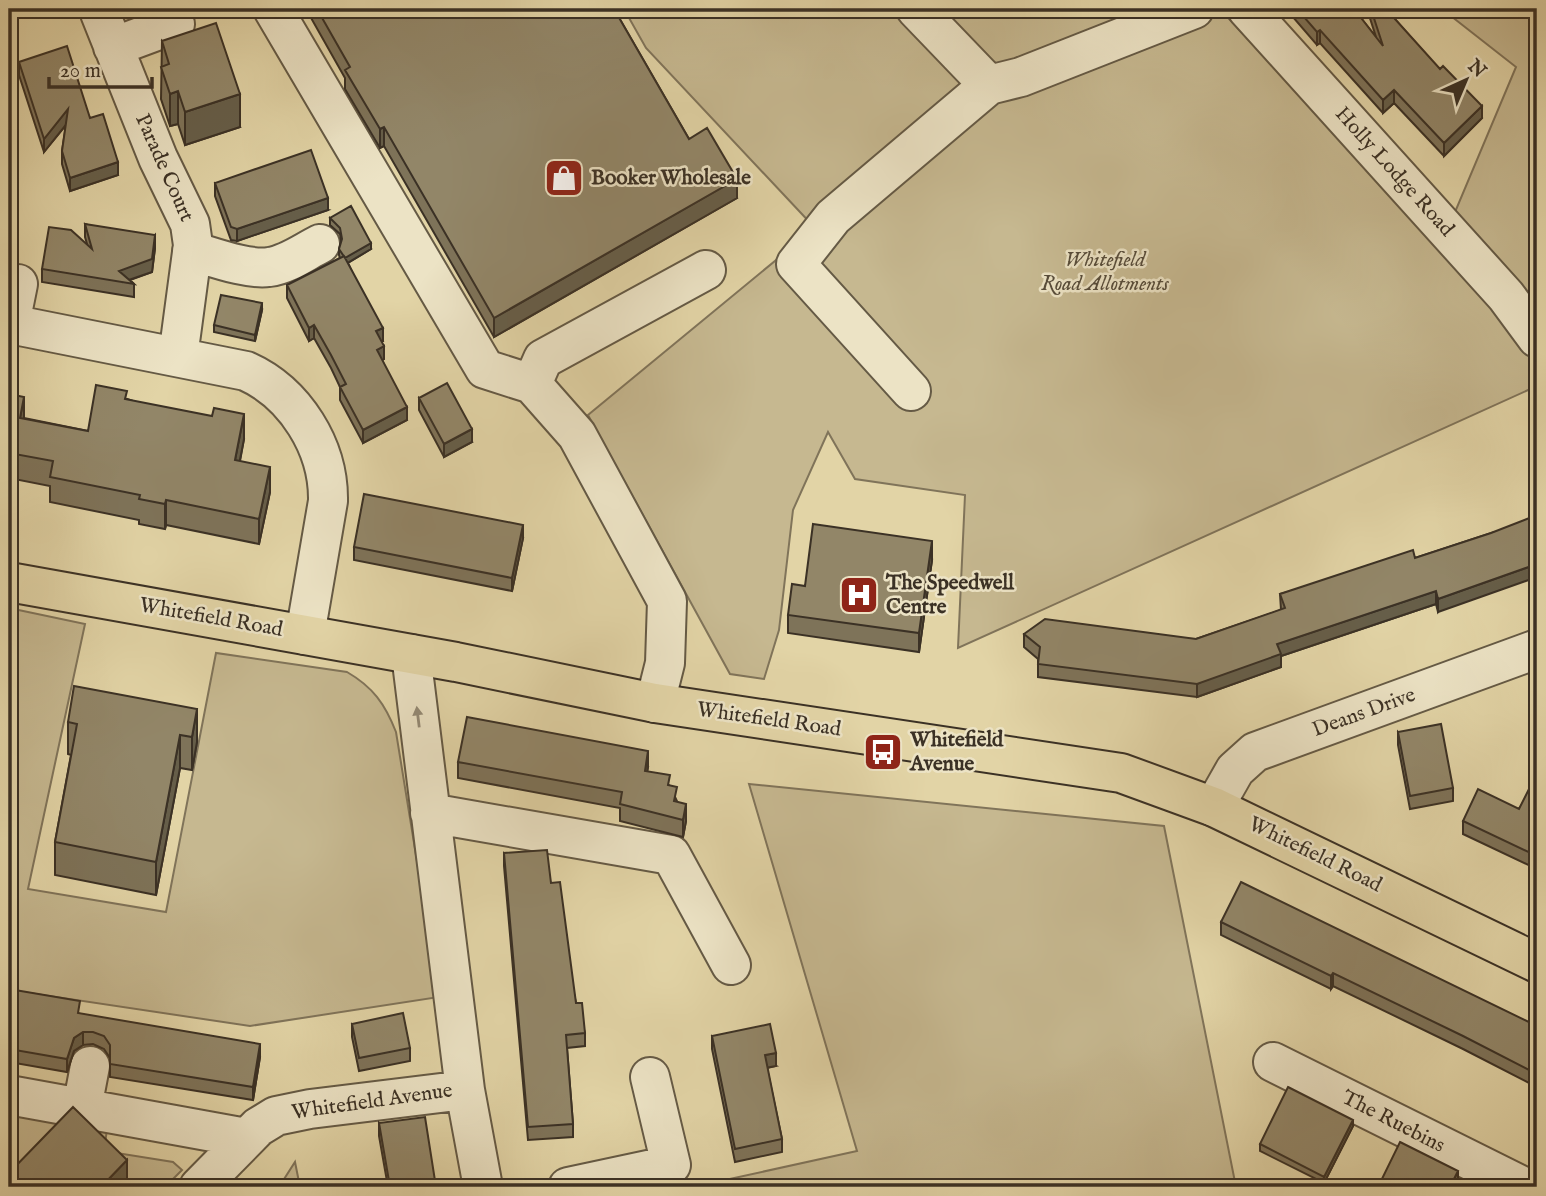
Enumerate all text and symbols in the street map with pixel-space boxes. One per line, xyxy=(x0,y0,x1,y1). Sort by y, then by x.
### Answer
scale bar xyxy=(49,46,152,90)
north arrow xyxy=(1430,46,1500,116)
text: N xyxy=(1461,54,1491,84)
text: 20 m xyxy=(60,58,101,85)
street label: Holly Lodge Road xyxy=(1328,101,1460,243)
street label: Parade Court xyxy=(128,110,200,226)
shop icon: Booker Wholesale xyxy=(543,157,585,199)
place label: Booker Wholesale xyxy=(591,165,751,192)
park label: Whitefield Road Allotments xyxy=(1041,247,1170,298)
place label: The Speedwell Centre xyxy=(885,570,1015,621)
hospital icon: The Speedwell Centre xyxy=(838,574,880,616)
street label: Whitefield Road xyxy=(137,592,286,644)
street label: Deans Drive xyxy=(1309,682,1420,744)
street label: Whitefield Road xyxy=(695,697,844,744)
one-way arrow xyxy=(413,706,424,728)
place label: Whitefield Avenue xyxy=(909,727,1004,778)
bus stop icon: Whitefield Avenue xyxy=(862,731,904,773)
street label: Whitefield Road xyxy=(1244,811,1387,899)
street label: Whitefield Avenue xyxy=(290,1077,454,1127)
street label: The Ruebins xyxy=(1337,1084,1449,1160)

